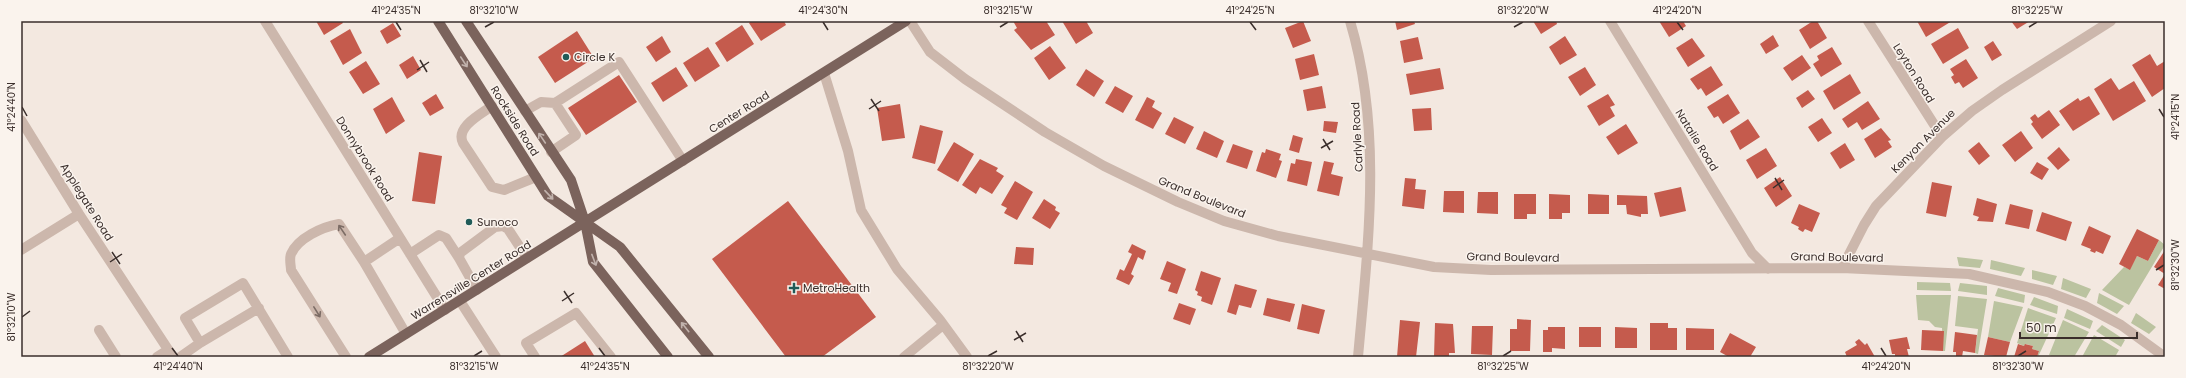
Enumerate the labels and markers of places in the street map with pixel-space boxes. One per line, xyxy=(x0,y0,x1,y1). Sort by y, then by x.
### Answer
place label: Circle K xyxy=(574,49,615,65)
marker: Circle K xyxy=(561,52,571,62)
place label: Sunoco xyxy=(477,214,518,230)
marker: Sunoco xyxy=(464,217,474,227)
place label: MetroHealth xyxy=(803,280,870,296)
marker: MetroHealth xyxy=(788,282,800,294)

